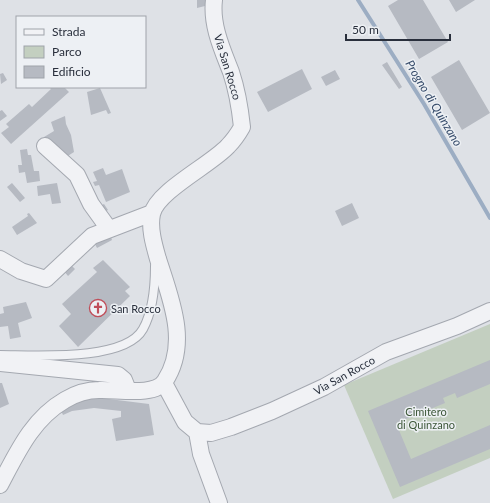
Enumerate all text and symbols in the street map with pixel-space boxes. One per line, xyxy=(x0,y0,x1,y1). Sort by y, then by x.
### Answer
legend xyxy=(16,16,146,88)
scale bar xyxy=(346,16,450,42)
text: 50 m xyxy=(352,22,379,37)
text: Strada xyxy=(52,24,85,39)
street label: Via San Rocco xyxy=(212,33,244,101)
text: Parco xyxy=(52,44,82,59)
water label: Progno di Quinzano xyxy=(402,57,466,149)
text: Edificio xyxy=(52,64,91,79)
church icon: San Rocco xyxy=(88,298,108,318)
place label: San Rocco xyxy=(111,302,161,315)
street label: Via San Rocco xyxy=(311,353,377,397)
park label: Cimitero di Quinzano xyxy=(397,405,455,431)

